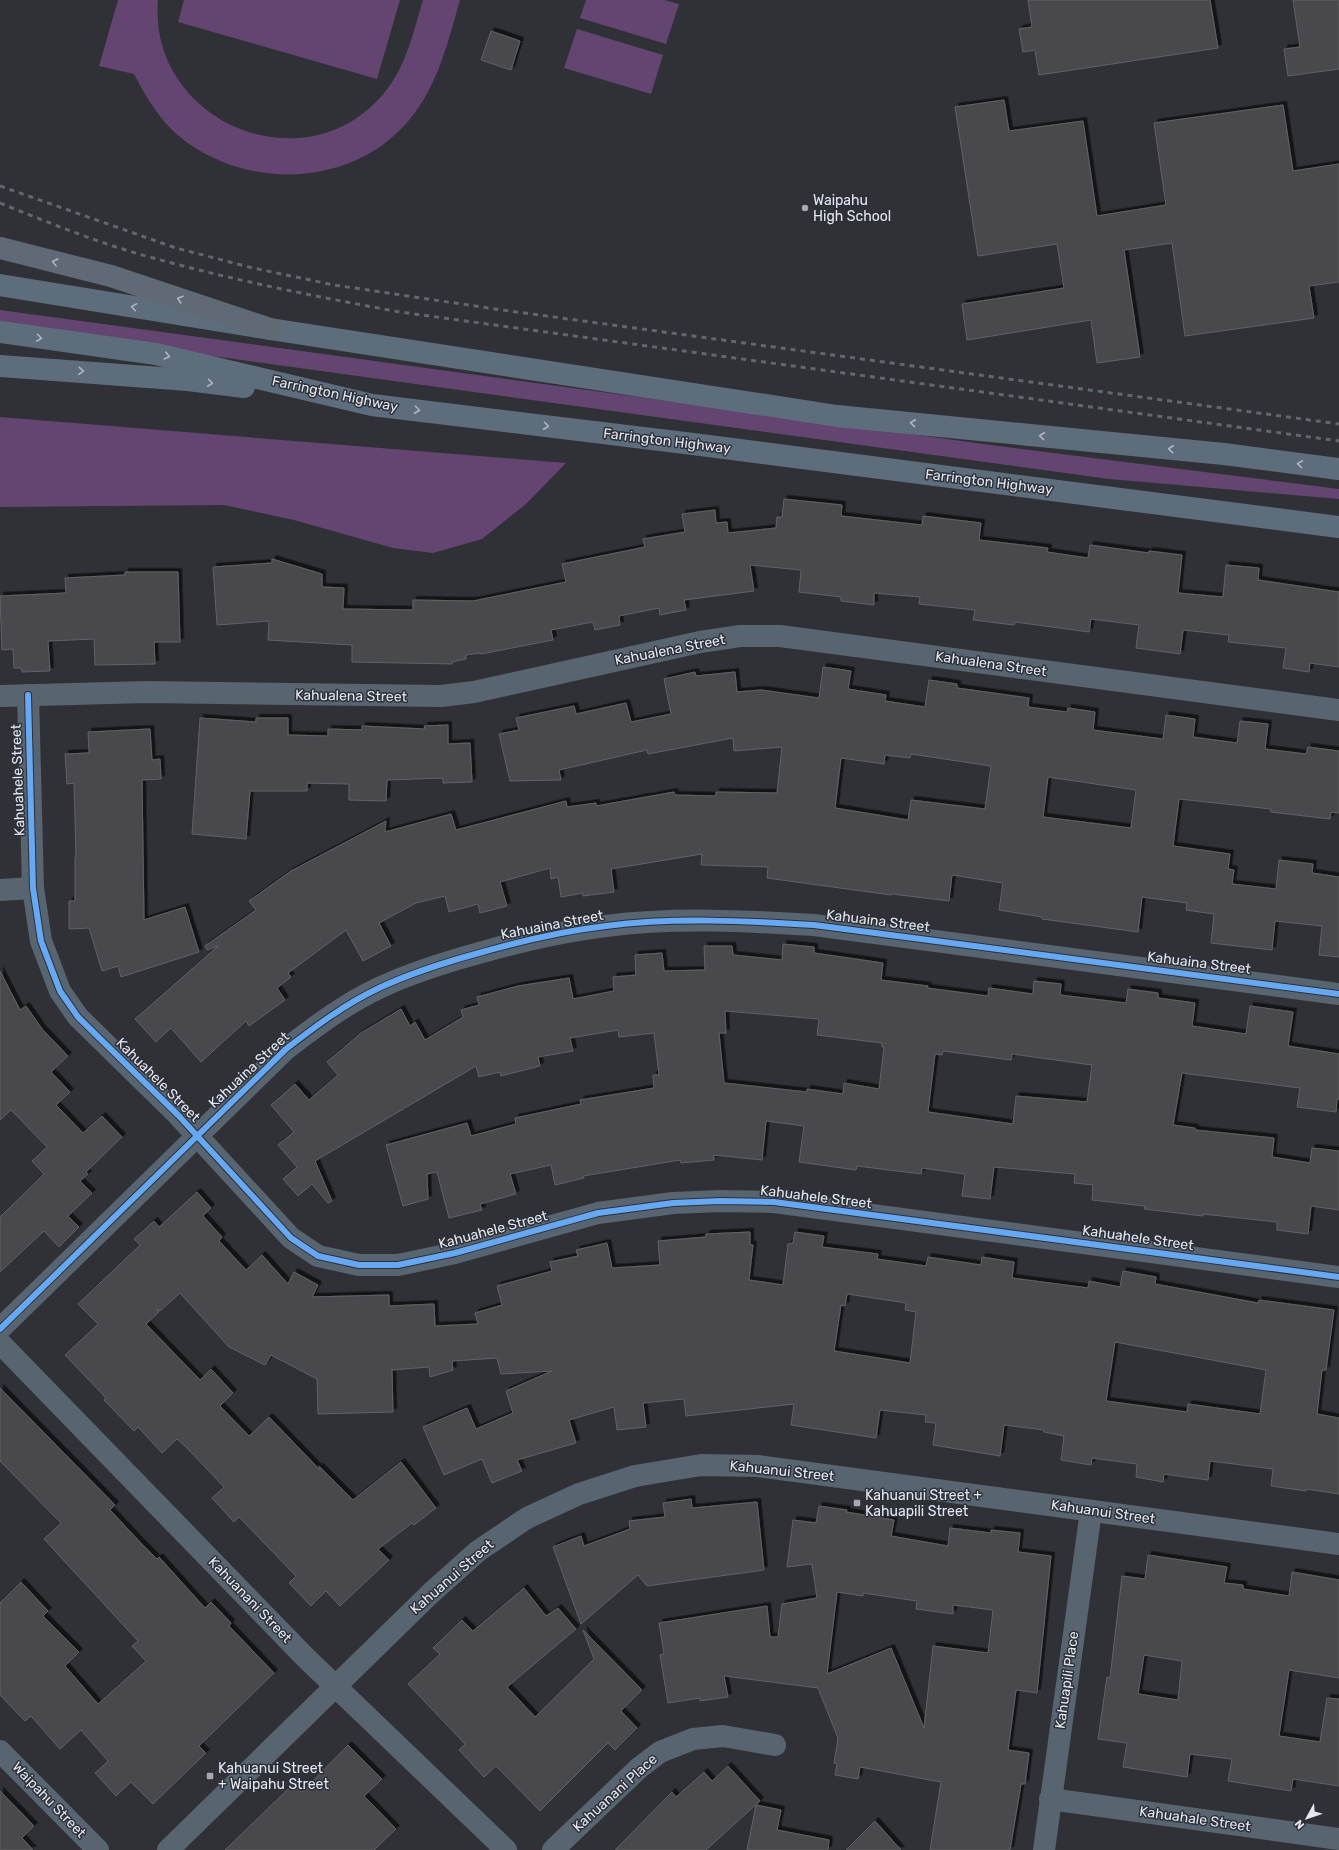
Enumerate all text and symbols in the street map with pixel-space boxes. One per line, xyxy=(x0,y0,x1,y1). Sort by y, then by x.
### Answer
place label: Waipahu High School xyxy=(813,192,891,225)
marker: Waipahu High School xyxy=(800,203,810,213)
one-way arrow xyxy=(52,258,59,267)
one-way arrow xyxy=(176,295,183,304)
one-way arrow xyxy=(131,303,138,312)
one-way arrow xyxy=(36,333,42,342)
one-way arrow xyxy=(164,352,170,360)
one-way arrow xyxy=(78,367,84,376)
street label: Farrington Highway xyxy=(270,372,400,416)
one-way arrow xyxy=(207,378,213,387)
one-way arrow xyxy=(414,406,420,415)
one-way arrow xyxy=(909,419,916,428)
one-way arrow xyxy=(543,421,549,430)
street label: Farrington Highway xyxy=(602,425,732,457)
one-way arrow xyxy=(1039,432,1045,441)
one-way arrow xyxy=(1168,444,1174,453)
one-way arrow xyxy=(1297,460,1303,469)
street label: Farrington Highway xyxy=(924,466,1054,498)
street label: Kahualena Street xyxy=(613,631,727,669)
street label: Kahualena Street xyxy=(934,648,1048,680)
street label: Kahualena Street xyxy=(295,687,408,705)
street label: Kahuahele Street xyxy=(8,723,28,836)
street label: Kahuaina Street xyxy=(825,906,931,936)
street label: Kahuaina Street xyxy=(499,907,605,943)
street label: Kahuaina Street xyxy=(1146,948,1252,978)
street label: Kahuaina Street xyxy=(205,1028,293,1112)
street label: Kahuahele Street xyxy=(112,1034,204,1126)
street label: Kahuahele Street xyxy=(759,1182,873,1212)
street label: Kahuahele Street xyxy=(437,1207,550,1253)
street label: Kahuahele Street xyxy=(1081,1222,1195,1254)
street label: Kahuanui Street xyxy=(729,1457,836,1485)
place label: Kahuanui Street + Kahuapili Street xyxy=(865,1487,982,1520)
street label: Kahuanui Street xyxy=(1050,1496,1157,1528)
marker: Kahuanui Street + Kahuapili Street xyxy=(852,1498,862,1508)
street label: Kahuanui Street xyxy=(407,1536,498,1618)
street label: Kahuanani Street xyxy=(205,1554,296,1647)
street label: Kahuapili Place xyxy=(1052,1630,1082,1730)
street label: Kahuanani Place xyxy=(569,1750,661,1835)
street label: Waipahu Street xyxy=(9,1759,90,1842)
place label: Kahuanui Street + Waipahu Street xyxy=(218,1760,329,1793)
marker: Kahuanui Street + Waipahu Street xyxy=(205,1771,215,1781)
north arrow xyxy=(1287,1798,1327,1838)
street label: Kahuahale Street xyxy=(1138,1803,1252,1835)
text: N xyxy=(1292,1817,1307,1831)

